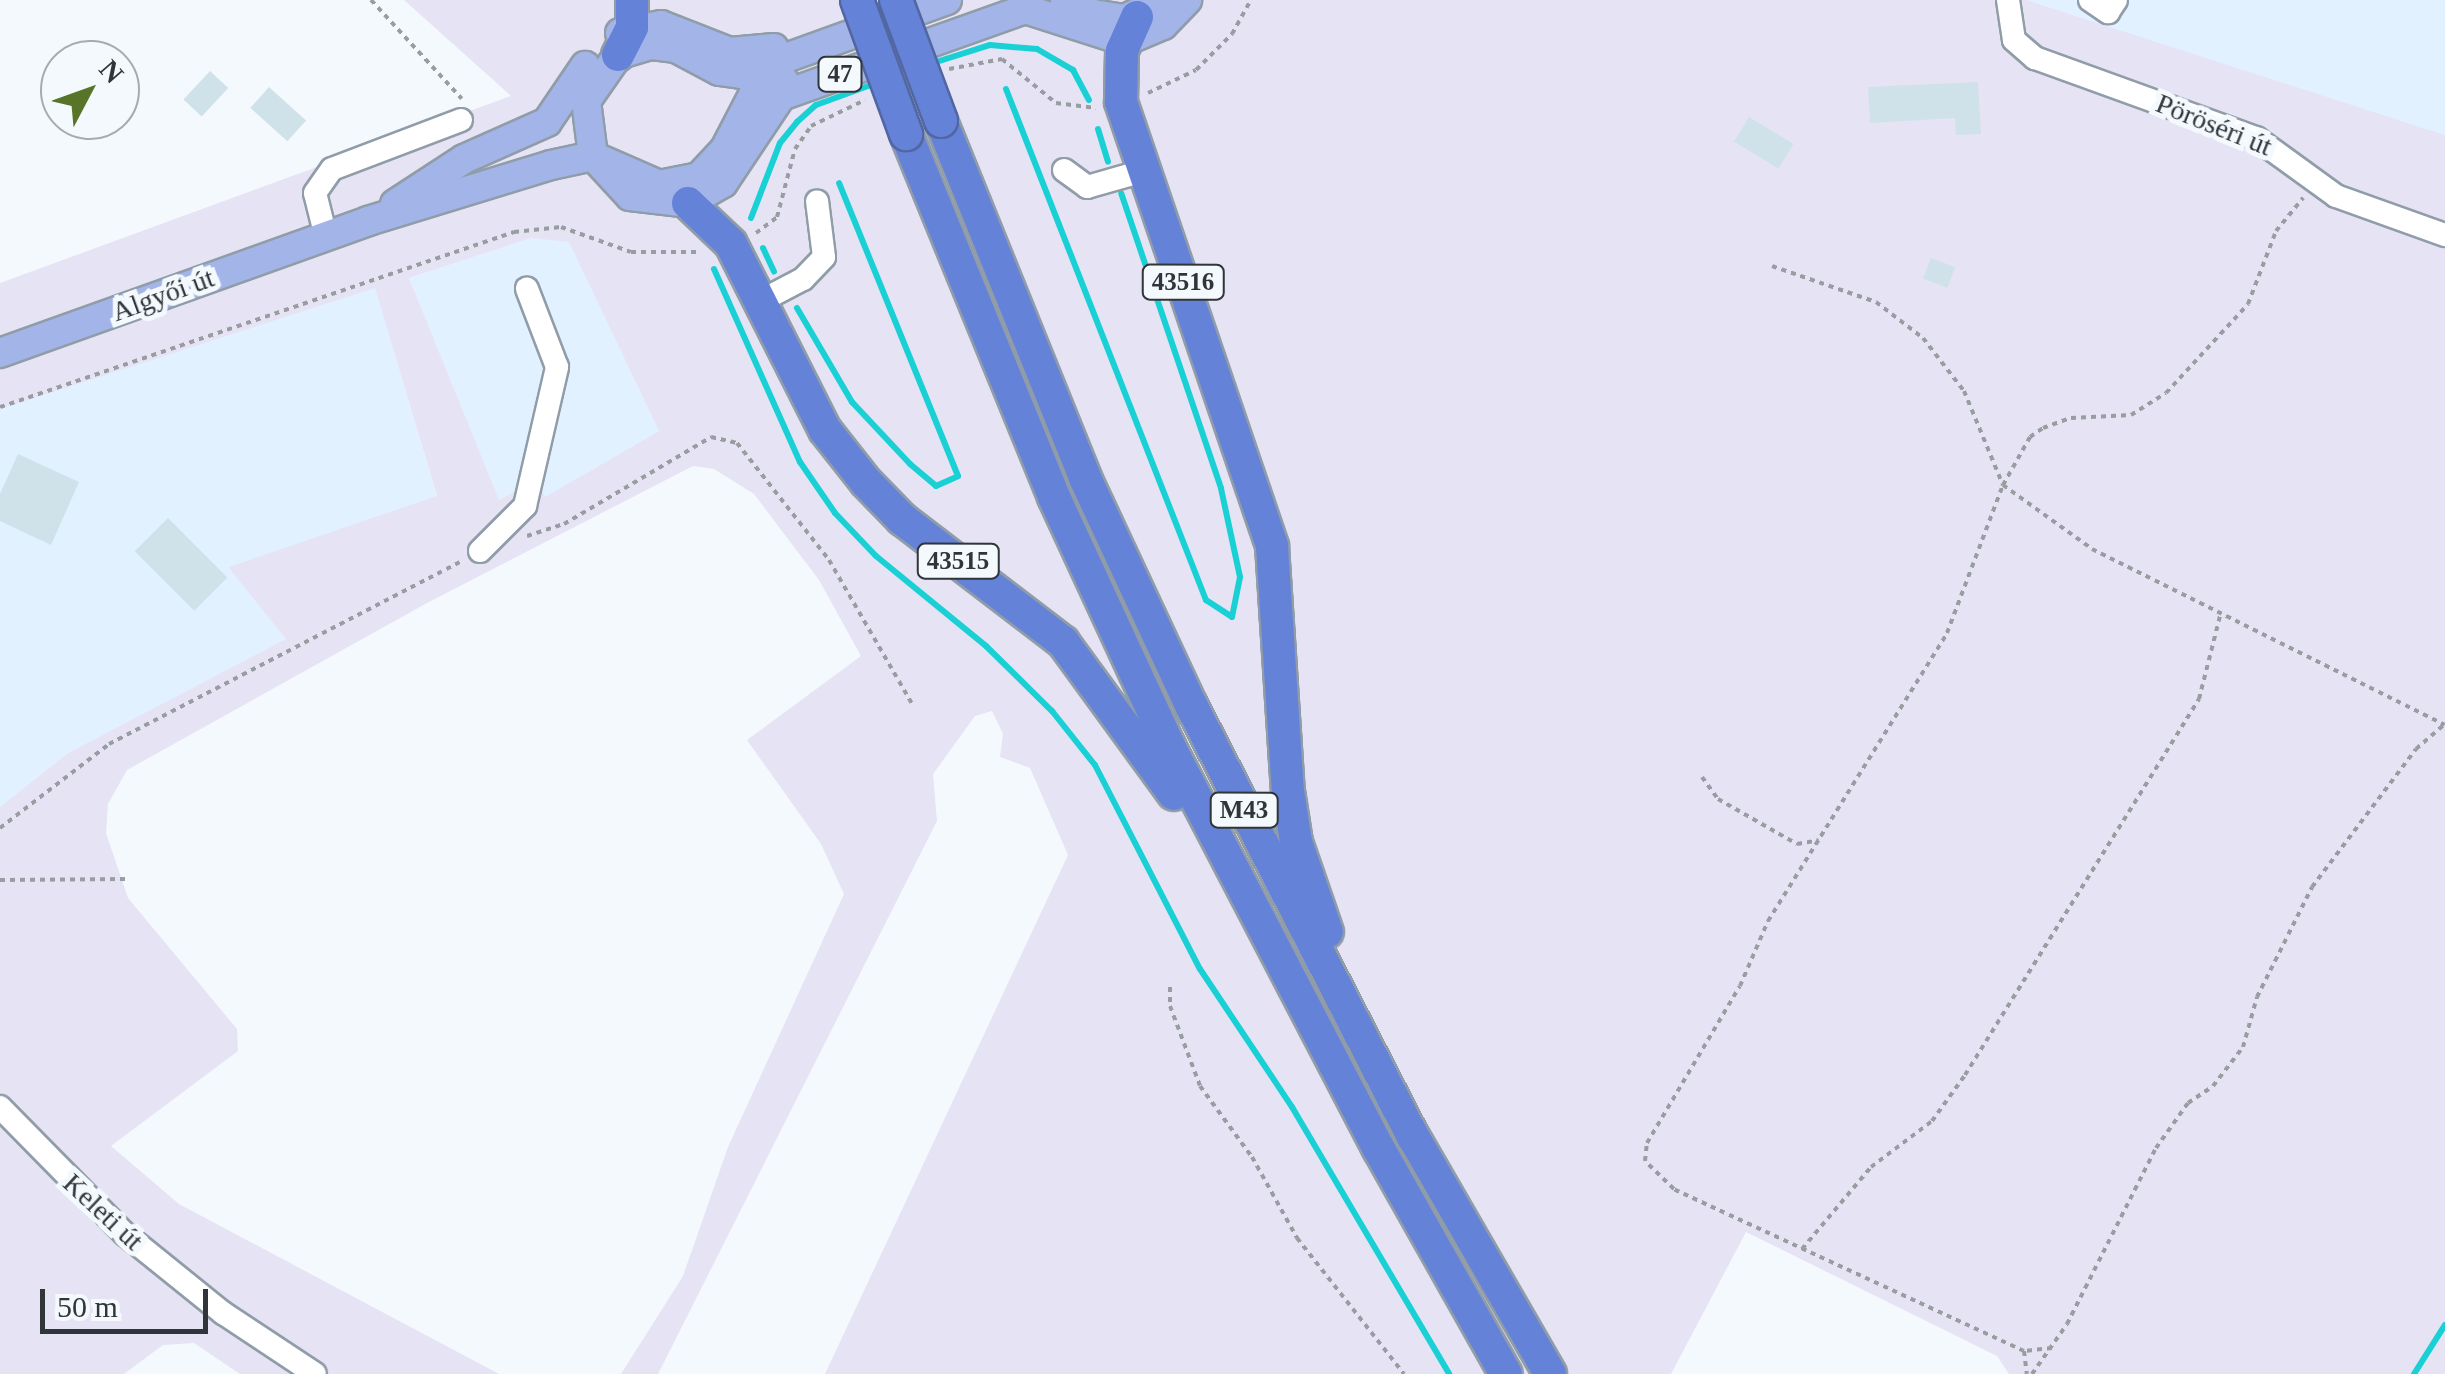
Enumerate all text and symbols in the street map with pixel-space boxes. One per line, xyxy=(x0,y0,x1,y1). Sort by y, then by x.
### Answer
north arrow xyxy=(40,40,140,140)
text: N xyxy=(93,53,130,89)
road number: 47 xyxy=(818,54,862,94)
street label: Pöröséri út xyxy=(2151,87,2277,163)
street label: Algyői út xyxy=(107,261,219,329)
road number: 43516 xyxy=(1140,262,1226,302)
road number: 43515 xyxy=(916,541,1000,581)
road number: M43 xyxy=(1209,790,1279,830)
street label: Keleti út xyxy=(56,1167,150,1257)
scale bar xyxy=(45,1269,212,1331)
text: 50 m xyxy=(57,1290,118,1323)

